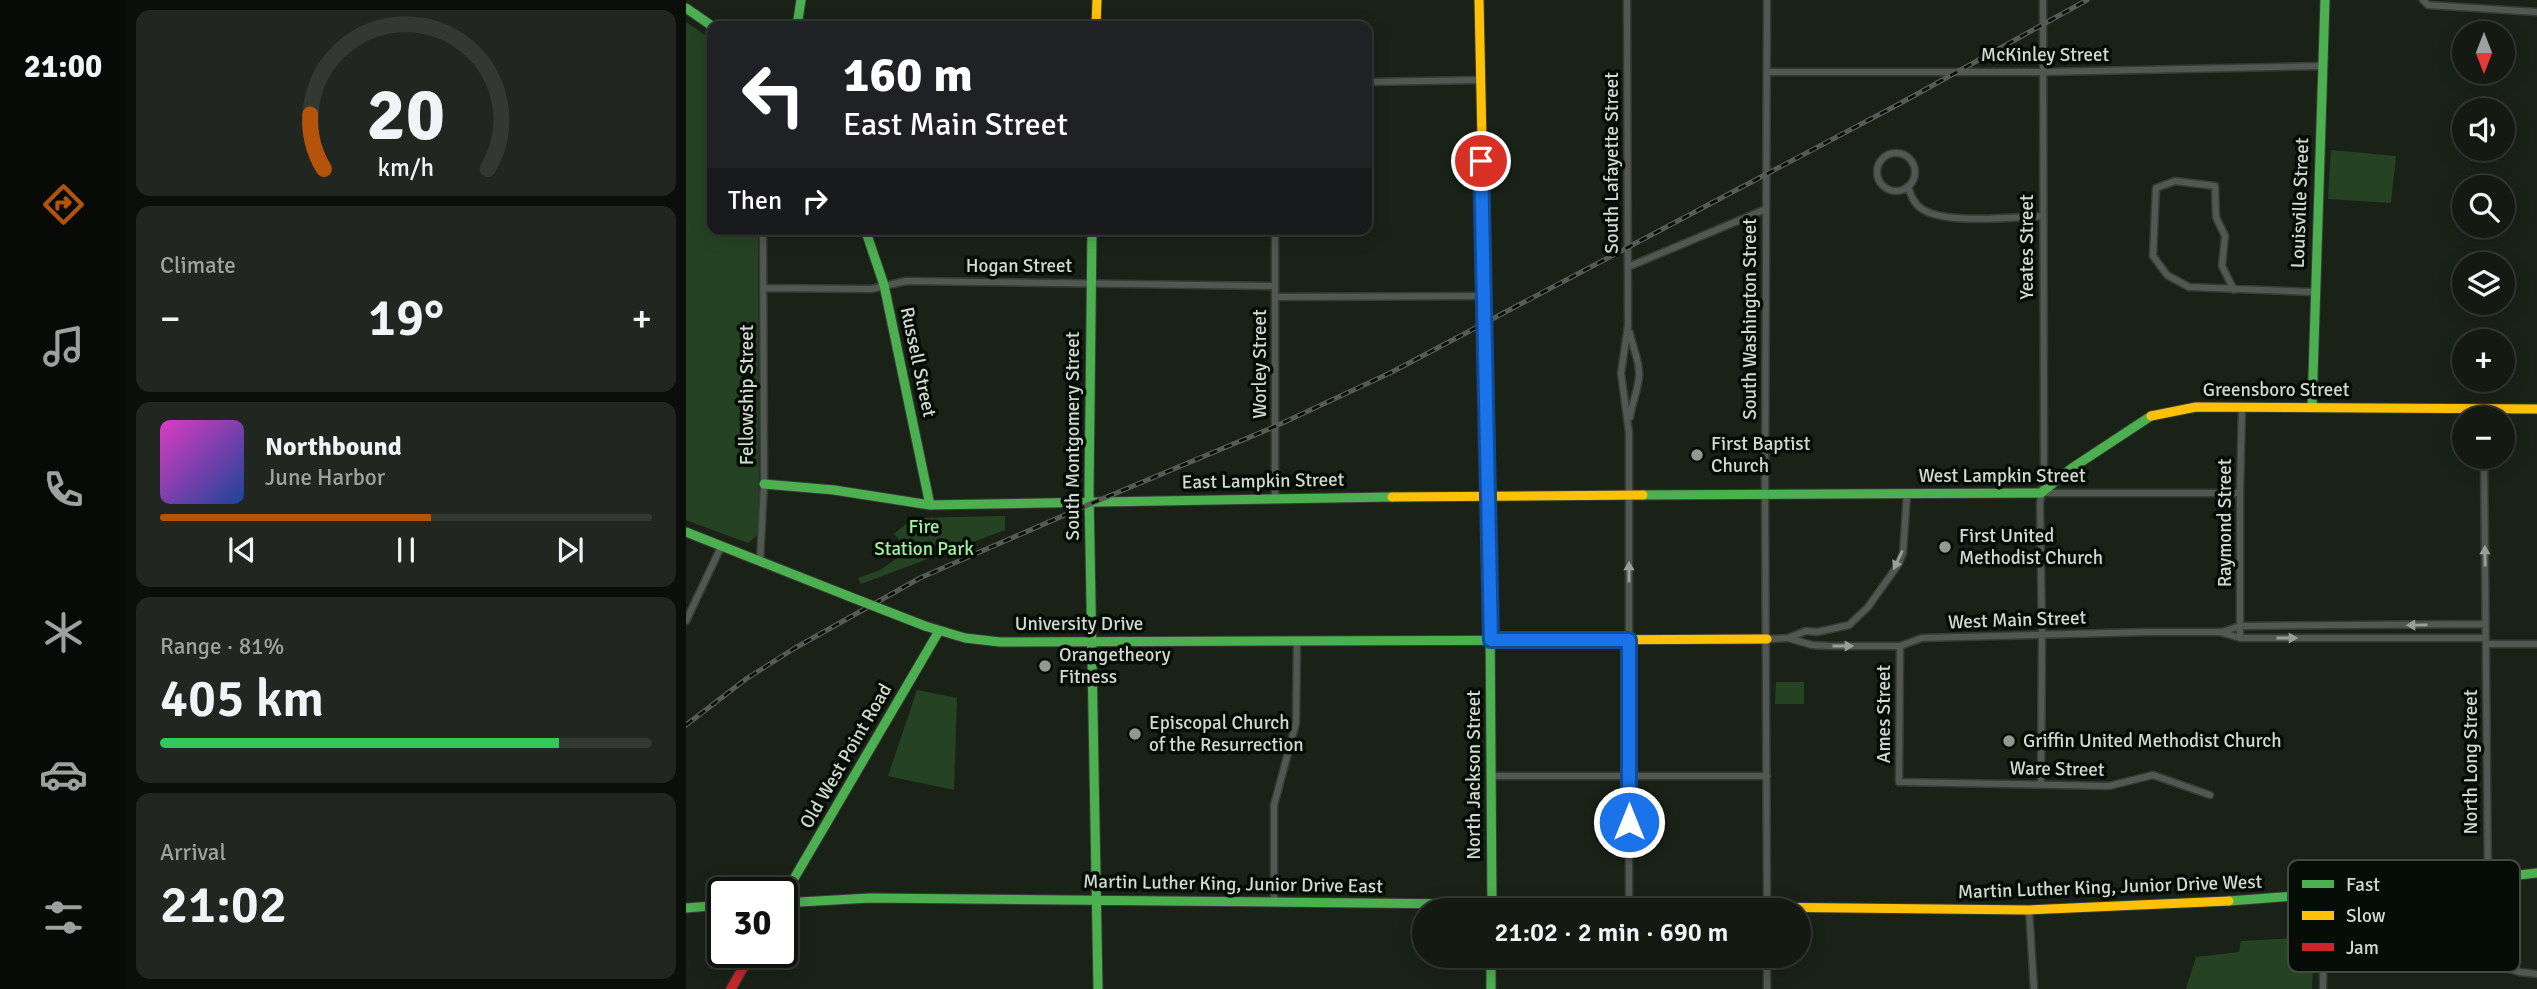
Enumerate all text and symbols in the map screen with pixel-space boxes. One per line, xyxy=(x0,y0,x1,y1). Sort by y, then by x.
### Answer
north arrow xyxy=(2452,21,2515,84)
map controls xyxy=(2452,21,2515,469)
street label: McKinley Street xyxy=(1981,43,2110,67)
text: 160 m xyxy=(843,45,973,105)
text: 21:00 xyxy=(24,47,102,86)
icon: left xyxy=(728,49,819,140)
text: 20 xyxy=(367,71,445,160)
street label: South Lafayette Street xyxy=(1600,72,1624,254)
button: sound xyxy=(2452,98,2515,161)
text: East Main Street xyxy=(843,105,1068,144)
pin xyxy=(1451,131,1511,191)
street label: Louisville Street xyxy=(2286,137,2314,269)
icon: arrive xyxy=(1462,142,1500,180)
text: km/h xyxy=(378,152,434,183)
button: search xyxy=(2452,175,2515,238)
icon: directions xyxy=(39,180,88,229)
icon: right xyxy=(796,182,834,220)
text: Then xyxy=(728,185,782,217)
street label: Yeates Street xyxy=(2015,194,2039,300)
street label: South Washington Street xyxy=(1738,218,1762,420)
text: Climate xyxy=(160,251,236,280)
button: layers xyxy=(2452,252,2515,315)
street label: Hogan Street xyxy=(966,254,1073,278)
text: 19° xyxy=(368,286,444,350)
text: − xyxy=(160,295,181,342)
text: + xyxy=(631,295,652,342)
street label: Russell Street xyxy=(895,305,941,420)
street label: Worley Street xyxy=(1248,309,1272,419)
icon: music xyxy=(39,322,88,371)
street label: Fellowship Street xyxy=(735,324,759,465)
button: + xyxy=(2452,329,2515,392)
street label: South Montgomery Street xyxy=(1061,331,1085,540)
street label: Greensboro Street xyxy=(2203,378,2350,402)
button: − xyxy=(2452,406,2515,469)
text: Northbound xyxy=(265,431,402,463)
place label: First Baptist Church xyxy=(1711,432,1811,478)
marker: First Baptist Church xyxy=(1689,447,1705,463)
street label: Raymond Street xyxy=(2213,458,2237,587)
text: June Harbor xyxy=(265,463,385,492)
street label: West Lampkin Street xyxy=(1918,464,2086,488)
icon: phone xyxy=(39,465,88,514)
street label: East Lampkin Street xyxy=(1182,468,1345,494)
park label: Fire Station Park xyxy=(874,515,974,561)
place label: First United Methodist Church xyxy=(1959,524,2103,570)
icon: previous xyxy=(223,531,261,569)
icon: pause xyxy=(387,531,425,569)
icon: next xyxy=(551,531,589,569)
marker: First United Methodist Church xyxy=(1937,539,1953,555)
one-way arrow xyxy=(2479,544,2491,566)
one-way arrow xyxy=(1892,550,1904,570)
one-way arrow xyxy=(1623,561,1635,583)
street label: West Main Street xyxy=(1947,606,2087,634)
icon: climate xyxy=(39,608,88,657)
street label: University Drive xyxy=(1015,612,1143,636)
one-way arrow xyxy=(2406,619,2428,631)
text: Range · 81% xyxy=(160,632,284,661)
one-way arrow xyxy=(2276,632,2298,644)
one-way arrow xyxy=(1832,640,1854,652)
place label: Orangetheory Fitness xyxy=(1059,643,1171,689)
marker: Orangetheory Fitness xyxy=(1037,658,1053,674)
street label: Ames Street xyxy=(1872,665,1896,763)
text: 405 km xyxy=(160,667,324,731)
street label: Old West Point Road xyxy=(795,679,897,833)
street label: North Long Street xyxy=(2459,689,2483,834)
street label: North Jackson Street xyxy=(1462,690,1486,860)
place label: Episcopal Church of the Resurrection xyxy=(1149,711,1304,757)
marker: Episcopal Church of the Resurrection xyxy=(1127,726,1143,742)
place label: Griffin United Methodist Church xyxy=(2023,729,2282,753)
marker: Griffin United Methodist Church xyxy=(2001,733,2017,749)
icon: car xyxy=(39,750,88,799)
street label: Ware Street xyxy=(2009,756,2105,782)
position arrow xyxy=(1592,785,1666,859)
text: Arrival xyxy=(160,838,226,867)
legend xyxy=(2288,860,2520,972)
street label: Martin Luther King, Junior Drive East xyxy=(1083,869,1383,899)
street label: Martin Luther King, Junior Drive West xyxy=(1957,870,2263,904)
text: 21:02 xyxy=(160,873,287,937)
text: Fast xyxy=(2346,873,2380,897)
speed limit sign: 30 xyxy=(707,877,798,968)
icon: filters xyxy=(39,893,88,942)
text: Slow xyxy=(2346,904,2386,928)
text: 21:02 · 2 min · 690 m xyxy=(1495,917,1728,949)
text: Jam xyxy=(2346,936,2379,960)

